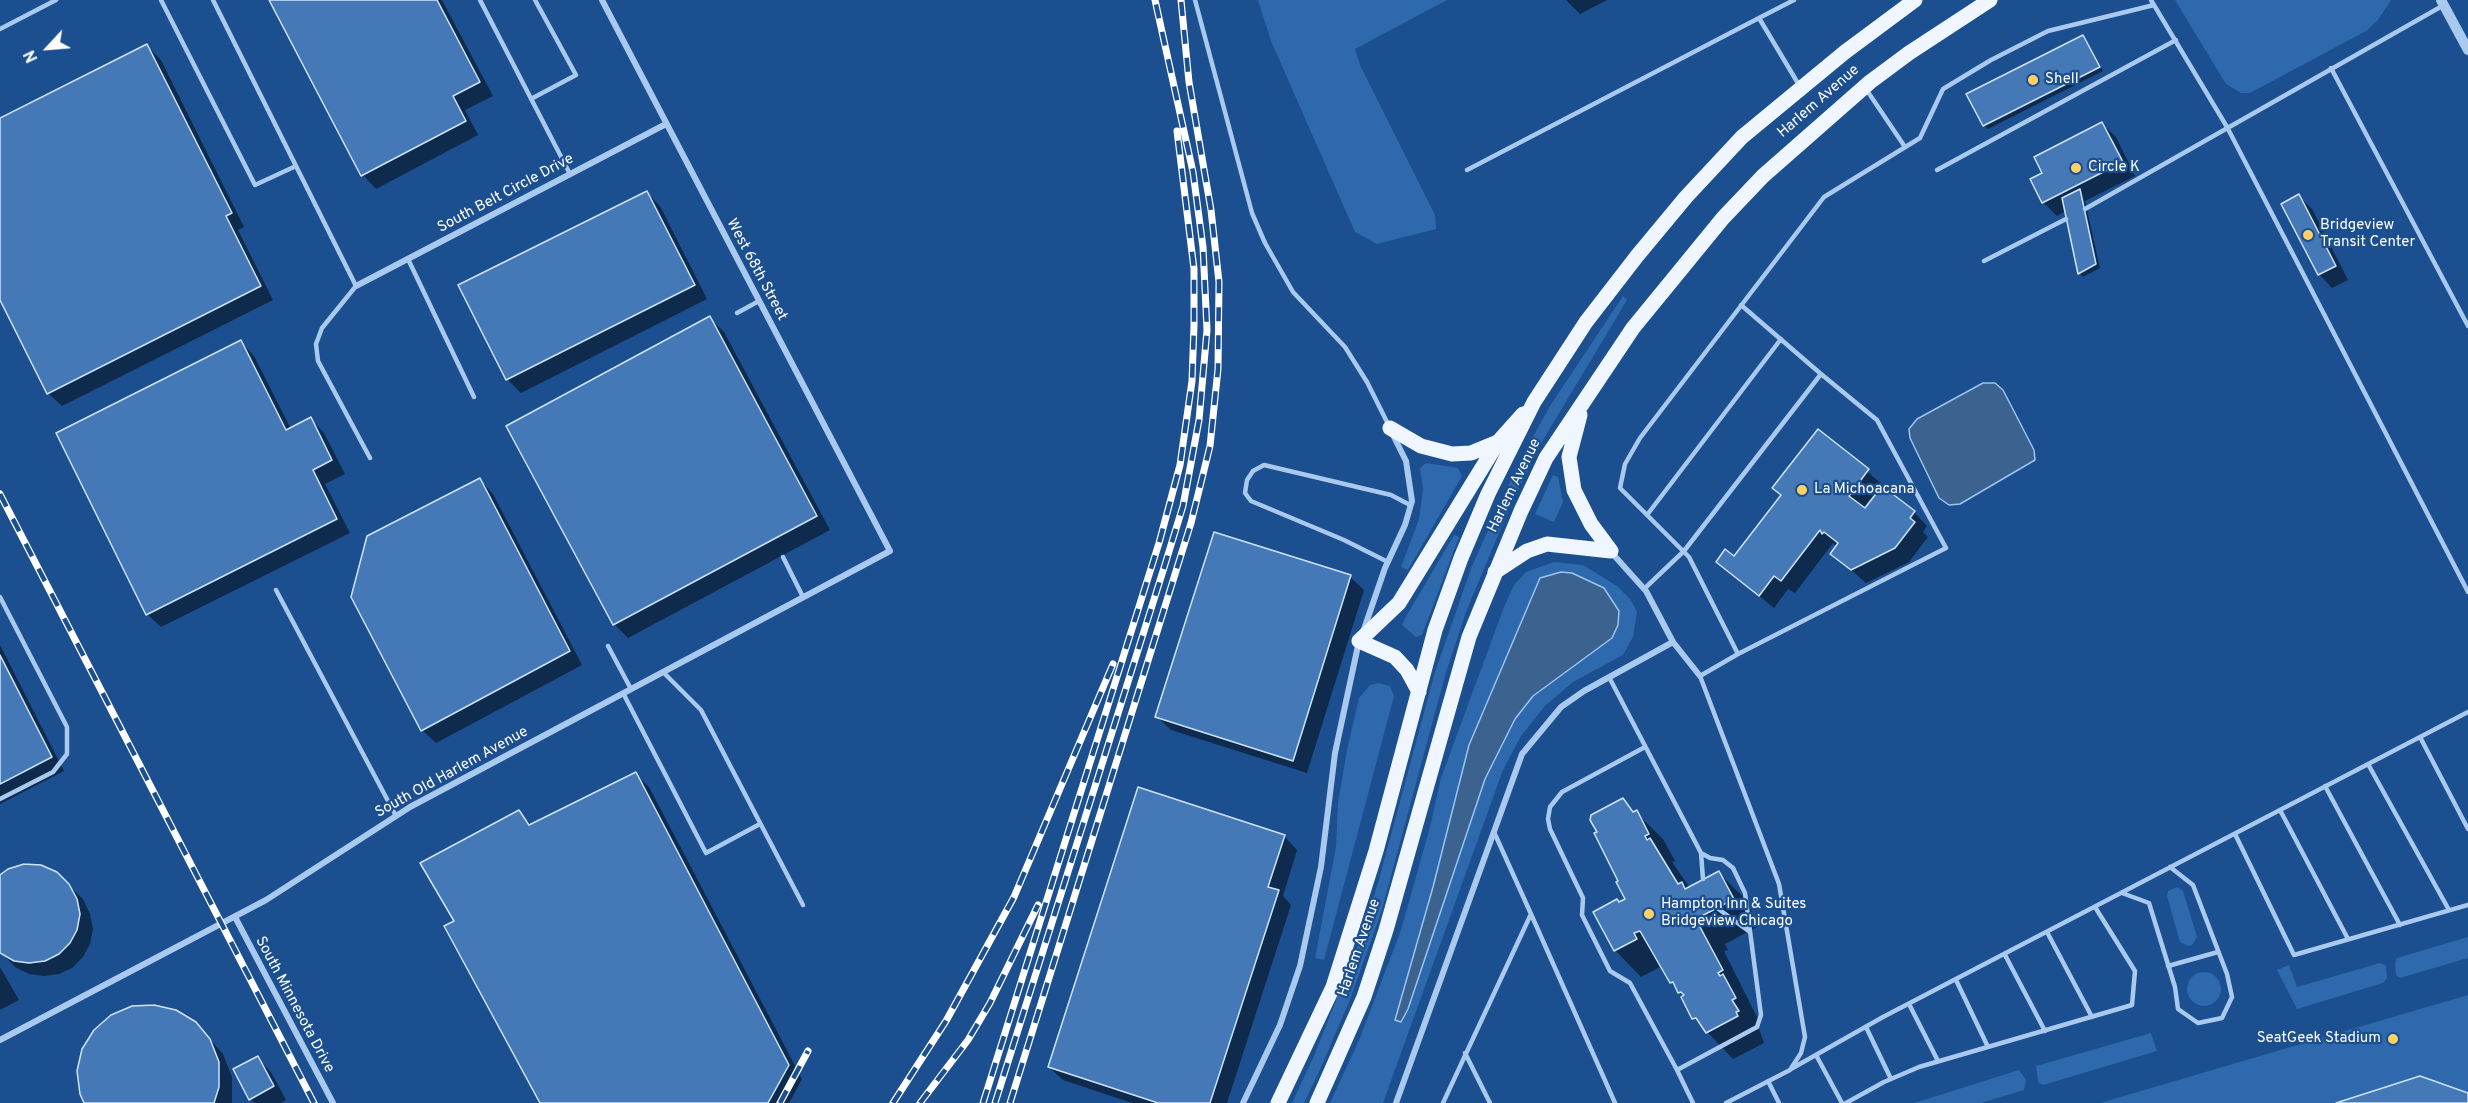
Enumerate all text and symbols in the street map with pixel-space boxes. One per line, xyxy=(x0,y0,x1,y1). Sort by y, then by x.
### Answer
north arrow xyxy=(18,18,78,78)
text: N xyxy=(20,46,43,65)
street label: Harlem Avenue xyxy=(1774,62,1864,142)
place label: Shell xyxy=(2045,71,2079,89)
marker: Shell xyxy=(2026,73,2040,87)
street label: South Belt Circle Drive xyxy=(435,150,577,238)
place label: Circle K xyxy=(2088,159,2140,177)
marker: Circle K xyxy=(2069,161,2083,175)
street label: West 68th Street xyxy=(722,216,790,324)
place label: Bridgeview Transit Center xyxy=(2320,217,2415,252)
marker: Bridgeview Transit Center xyxy=(2301,228,2315,242)
street label: Harlem Avenue xyxy=(1484,436,1546,536)
place label: La Michoacana xyxy=(1814,481,1914,499)
marker: La Michoacana xyxy=(1795,483,1809,497)
street label: South Old Harlem Avenue xyxy=(372,723,532,823)
place label: Hampton Inn & Suites Bridgeview Chicago xyxy=(1661,896,1806,931)
street label: Harlem Avenue xyxy=(1335,897,1385,999)
marker: Hampton Inn & Suites Bridgeview Chicago xyxy=(1642,907,1656,921)
street label: South Minnesota Drive xyxy=(250,934,338,1076)
place label: SeatGeek Stadium xyxy=(2257,1030,2381,1048)
marker: SeatGeek Stadium xyxy=(2386,1032,2400,1046)

